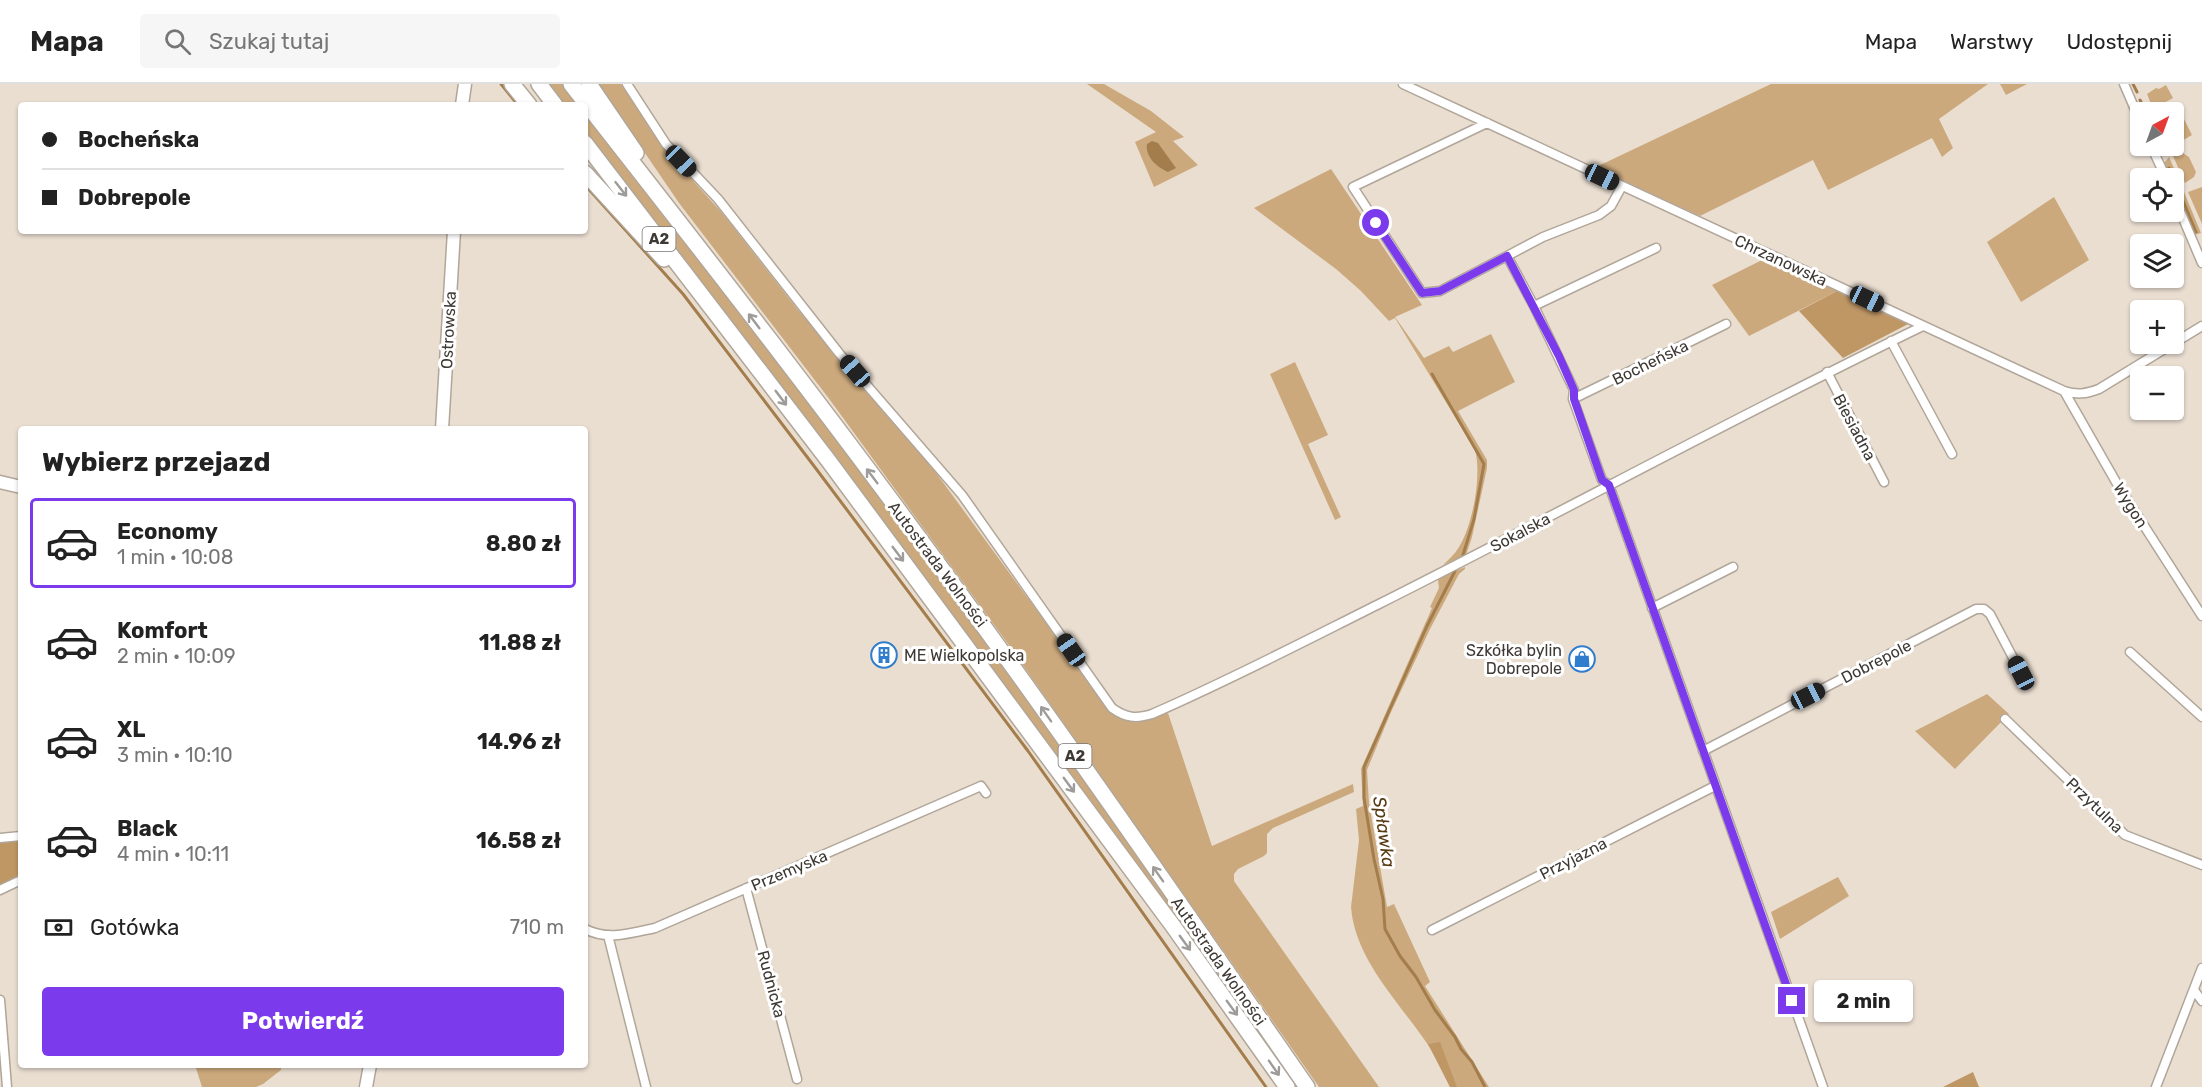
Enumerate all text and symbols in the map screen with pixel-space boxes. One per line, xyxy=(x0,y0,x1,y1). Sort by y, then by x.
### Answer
search box xyxy=(140,14,560,68)
text: Mapa xyxy=(30,25,104,58)
icon: search xyxy=(161,25,194,58)
text: Szukaj tutaj xyxy=(209,28,329,55)
text: Mapa xyxy=(1865,29,1917,54)
text: Warstwy xyxy=(1950,29,2033,54)
text: Udostępnij xyxy=(2066,29,2172,54)
north arrow xyxy=(2130,102,2184,156)
map controls xyxy=(2130,102,2184,420)
text: Bocheńska xyxy=(78,126,199,153)
car xyxy=(662,142,700,180)
car xyxy=(1582,161,1622,193)
button: locate xyxy=(2130,168,2184,222)
one-way arrow xyxy=(615,181,627,197)
text: Dobrepole xyxy=(78,184,191,211)
route start xyxy=(1362,209,1389,236)
road number: A2 xyxy=(642,227,676,251)
street label: Chrzanowska xyxy=(1732,231,1830,290)
button: layers xyxy=(2130,234,2184,288)
car xyxy=(1847,283,1887,315)
street label: Ostrowska xyxy=(437,291,460,369)
button: + xyxy=(2130,300,2184,354)
one-way arrow xyxy=(748,313,761,329)
street label: Bocheńska xyxy=(1609,336,1691,389)
car xyxy=(836,352,874,390)
button: − xyxy=(2130,366,2184,420)
one-way arrow xyxy=(774,389,787,405)
street label: Biesiadna xyxy=(1829,391,1880,464)
text: Wybierz przejazd xyxy=(42,446,270,478)
one-way arrow xyxy=(866,468,879,484)
street label: Wygon xyxy=(2109,479,2152,531)
street label: Autostrada Wolności xyxy=(884,498,991,631)
street label: Sokalska xyxy=(1487,509,1553,556)
icon: car xyxy=(45,516,99,570)
text: Economy xyxy=(117,518,218,545)
text: 8.80 zł xyxy=(486,530,561,557)
text: 1 min · 10:08 xyxy=(117,545,233,569)
one-way arrow xyxy=(892,546,904,562)
icon: car xyxy=(45,615,99,669)
text: Komfort xyxy=(117,617,208,644)
text: 11.88 zł xyxy=(479,629,561,656)
car xyxy=(1053,630,1089,670)
street label: Dobrepole xyxy=(1838,636,1915,687)
building icon: ME Wielkopolska xyxy=(869,640,899,670)
place label: Szkółka bylin Dobrepole xyxy=(1466,641,1562,678)
text: 2 min · 10:09 xyxy=(117,644,236,668)
shop icon: Szkółka bylin Dobrepole xyxy=(1567,644,1597,674)
place label: ME Wielkopolska xyxy=(904,646,1024,665)
car xyxy=(2005,653,2037,693)
car xyxy=(1788,680,1828,712)
one-way arrow xyxy=(1040,707,1053,723)
icon: car xyxy=(45,714,99,768)
text: XL xyxy=(117,716,145,743)
text: 14.96 zł xyxy=(477,728,561,755)
text: 3 min · 10:10 xyxy=(117,743,233,767)
road number: A2 xyxy=(1058,744,1092,768)
street label: Przytulna xyxy=(2062,774,2127,837)
one-way arrow xyxy=(1063,777,1075,793)
water label: Spławka xyxy=(1368,795,1400,869)
icon: car xyxy=(45,813,99,867)
text: Black xyxy=(117,815,178,842)
text: 16.58 zł xyxy=(476,827,561,854)
street label: Przyjazna xyxy=(1536,833,1610,883)
text: 4 min · 10:11 xyxy=(117,842,229,866)
street label: Przemyska xyxy=(748,846,830,895)
one-way arrow xyxy=(1152,867,1164,883)
street label: Autostrada Wolności xyxy=(1167,894,1270,1029)
icon: cash xyxy=(42,911,75,944)
text: Gotówka xyxy=(90,914,179,941)
text: 710 m xyxy=(510,915,564,939)
one-way arrow xyxy=(1179,934,1191,950)
street label: Rudnicka xyxy=(753,948,790,1020)
callout: 2 min xyxy=(1813,980,1912,1022)
button: Potwierdź xyxy=(42,987,564,1056)
route end xyxy=(1778,987,1805,1014)
text: 2 min xyxy=(1836,989,1891,1013)
one-way arrow xyxy=(1225,999,1238,1015)
one-way arrow xyxy=(1268,1060,1280,1076)

